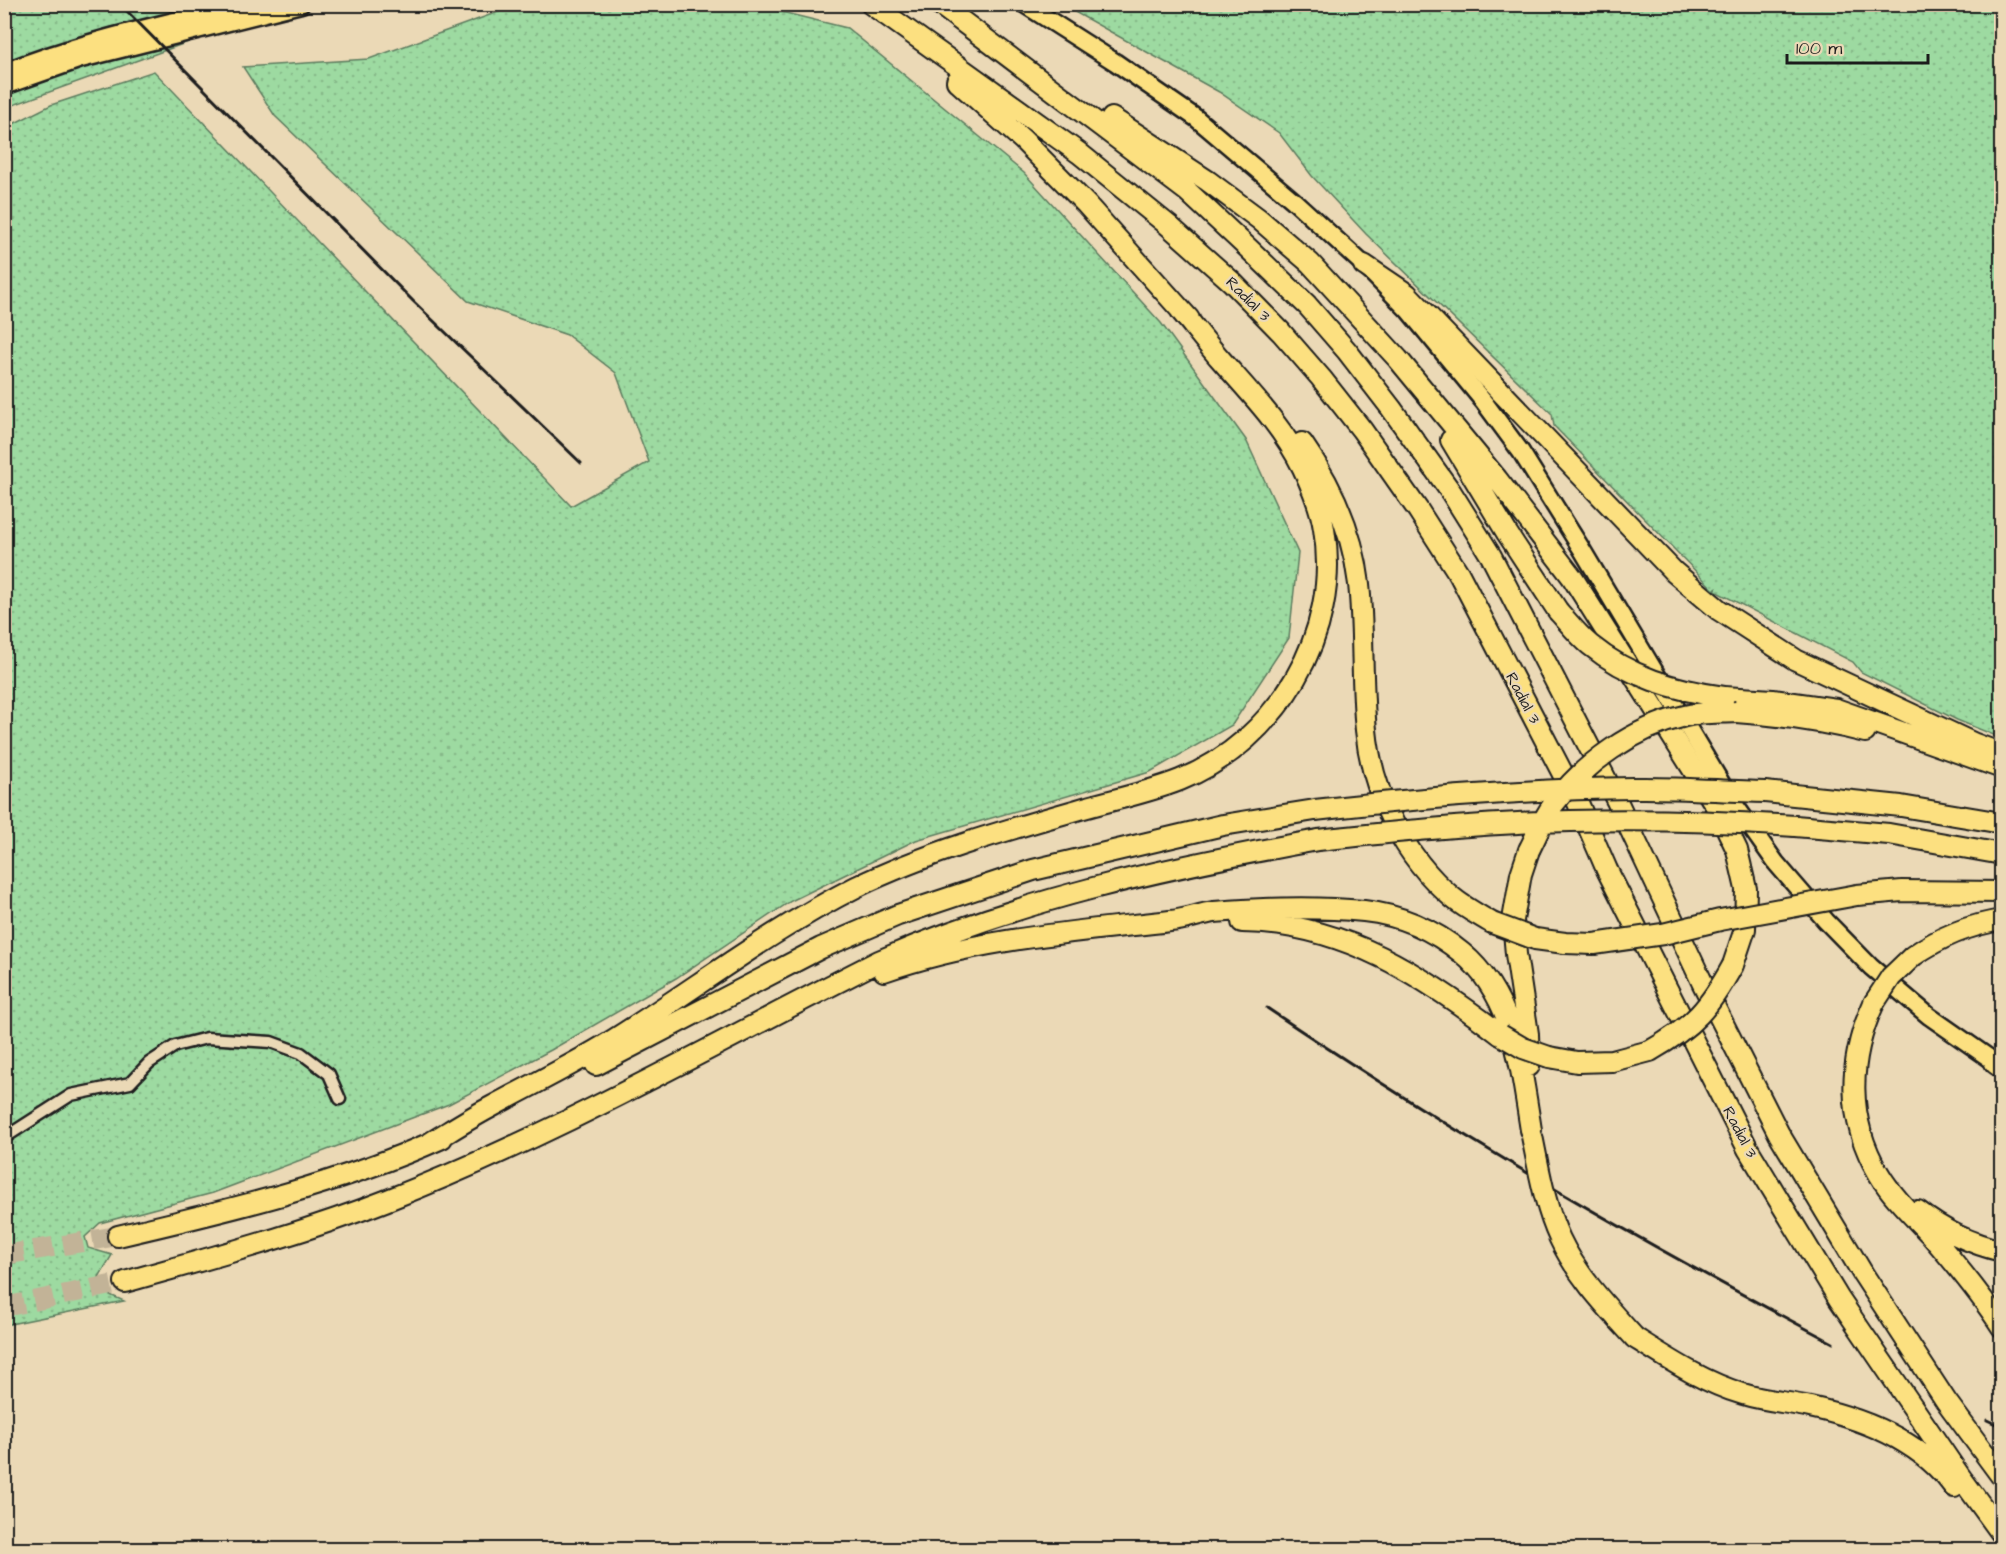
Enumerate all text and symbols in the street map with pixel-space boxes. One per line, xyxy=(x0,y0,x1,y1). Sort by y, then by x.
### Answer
scale bar xyxy=(1787,27,1928,65)
text: 100 m xyxy=(1796,36,1842,61)
street label: Radial 3 xyxy=(1221,272,1275,326)
street label: Radial 3 xyxy=(1500,668,1546,728)
street label: Radial 3 xyxy=(1717,1102,1763,1162)

